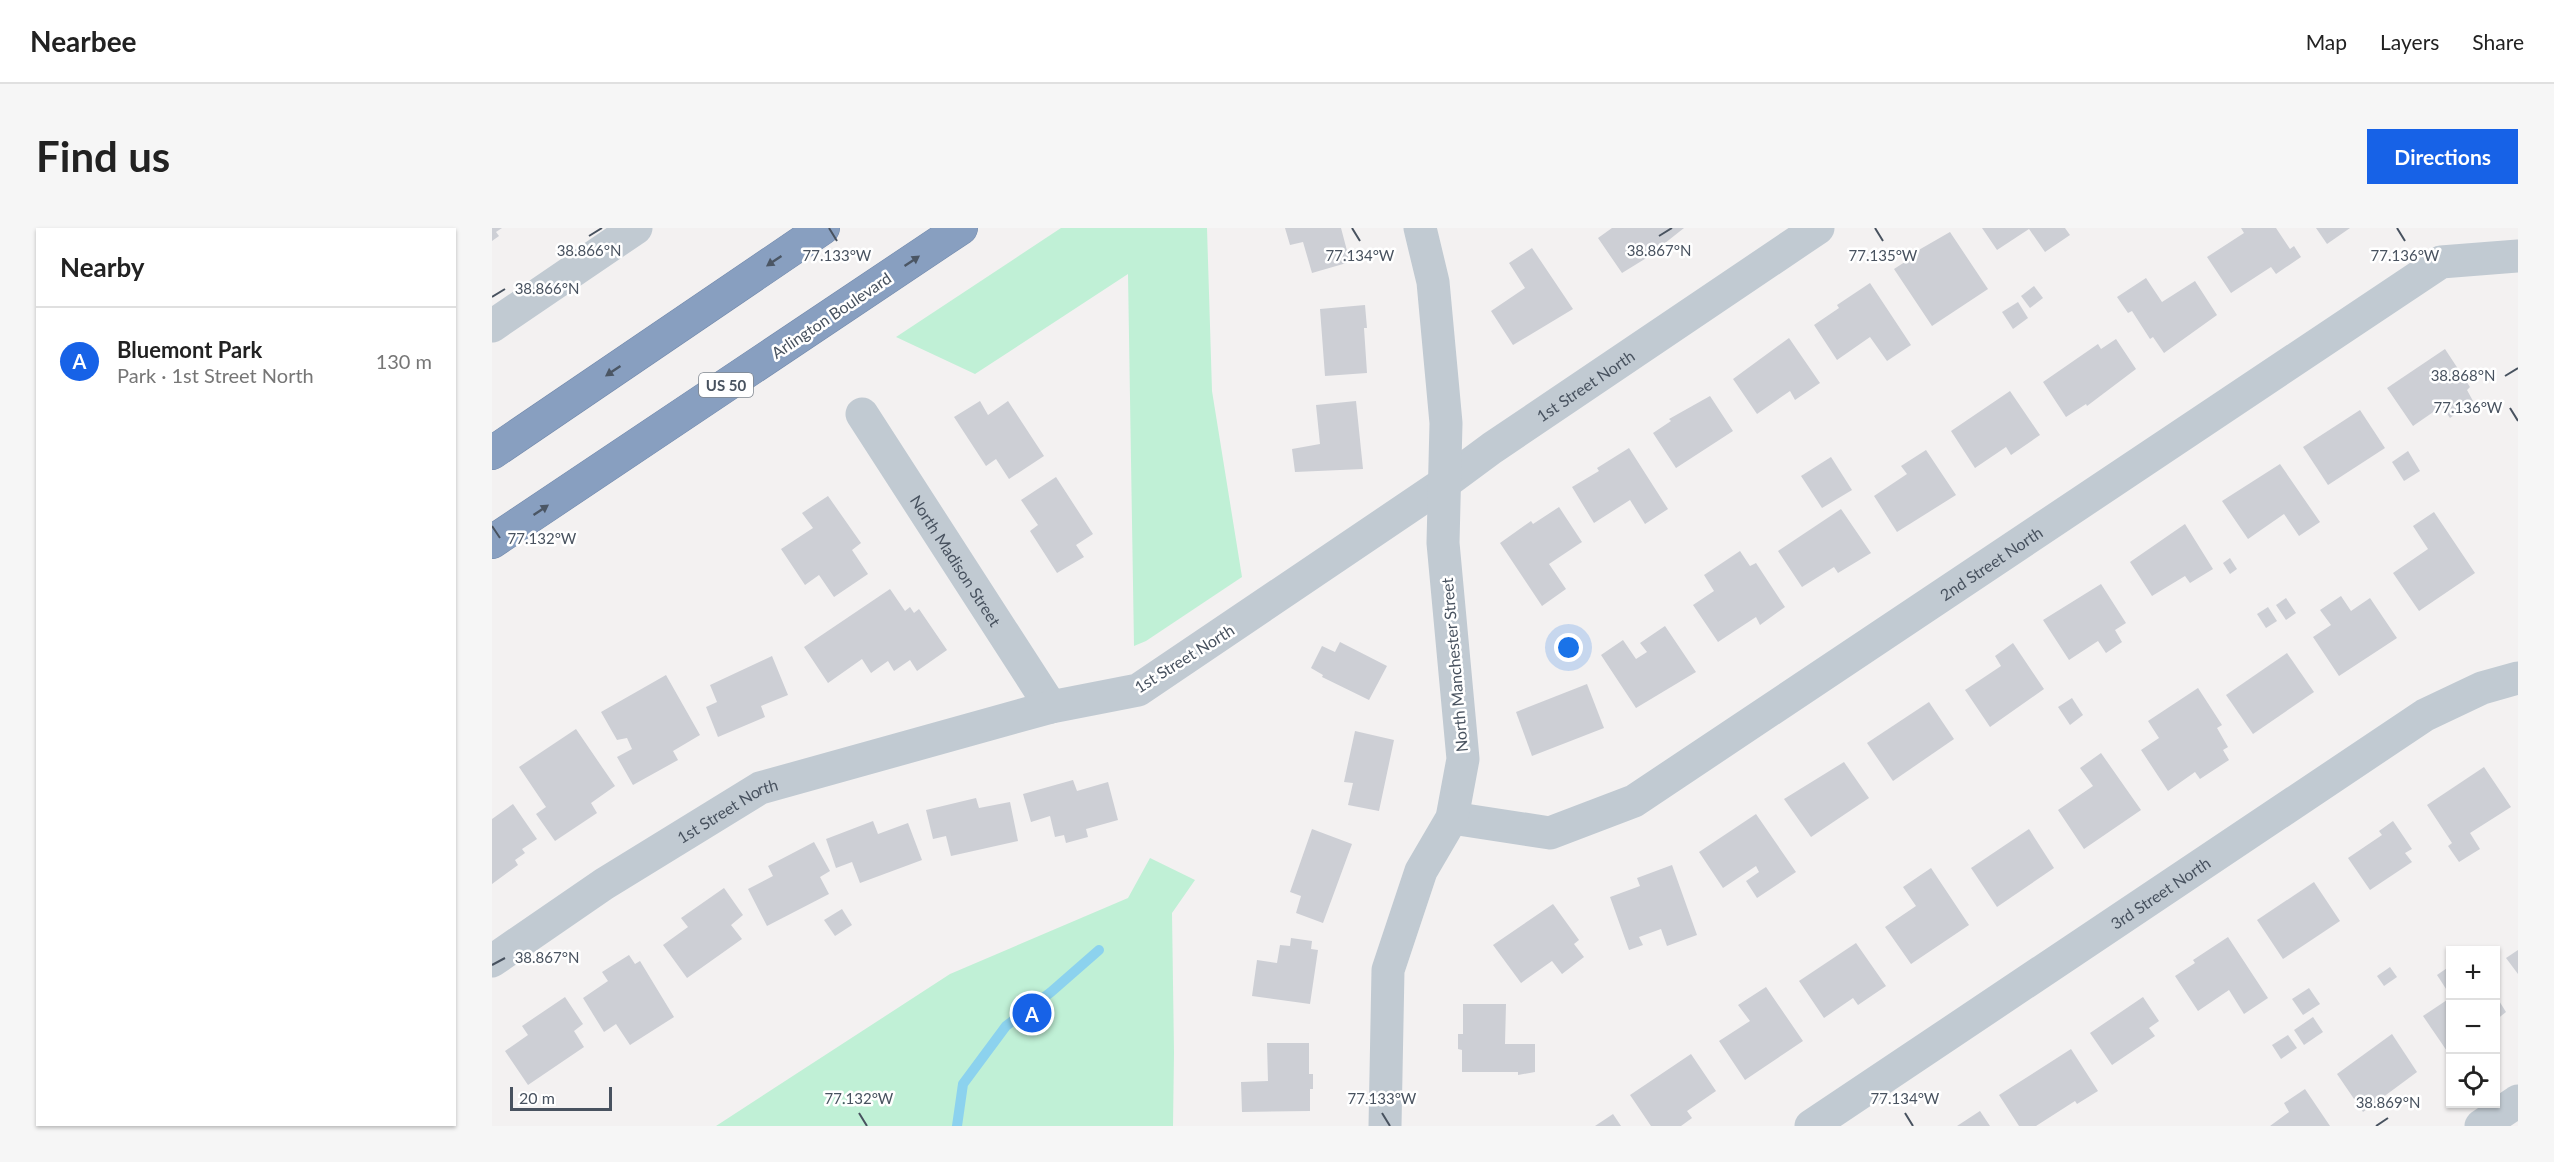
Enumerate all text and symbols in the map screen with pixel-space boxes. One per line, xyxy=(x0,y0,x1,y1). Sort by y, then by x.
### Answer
text: Nearbee xyxy=(30,24,137,58)
text: Map xyxy=(2306,29,2347,54)
text: Layers xyxy=(2380,29,2439,54)
text: Share xyxy=(2472,29,2524,54)
button: Directions xyxy=(2367,129,2518,184)
text: Find us xyxy=(36,131,170,181)
text: 38.866°N xyxy=(557,241,621,259)
text: 38.867°N xyxy=(1627,241,1691,259)
text: 77.133°W xyxy=(803,246,872,264)
text: 77.134°W xyxy=(1326,246,1395,264)
text: 77.135°W xyxy=(1849,246,1918,264)
text: 77.136°W xyxy=(2371,246,2440,264)
text: Nearby xyxy=(60,251,145,283)
one-way arrow xyxy=(767,255,783,267)
one-way arrow xyxy=(904,256,920,267)
street label: Arlington Boulevard xyxy=(768,268,894,362)
text: 38.866°N xyxy=(515,279,579,297)
text: Bluemont Park xyxy=(117,336,262,363)
street label: 1st Street North xyxy=(1533,345,1638,425)
text: A xyxy=(73,349,86,373)
text: 130 m xyxy=(376,349,432,373)
text: Park · 1st Street North xyxy=(117,363,314,387)
one-way arrow xyxy=(605,365,622,376)
text: 38.868°N xyxy=(2431,366,2495,384)
road number: US 50 xyxy=(699,373,753,397)
text: 77.136°W xyxy=(2434,398,2503,416)
street label: North Madison Street xyxy=(907,491,1006,630)
one-way arrow xyxy=(532,504,548,516)
street label: 2nd Street North xyxy=(1936,522,2046,604)
text: 77.132°W xyxy=(508,529,577,547)
street label: North Manchester Street xyxy=(1437,577,1471,753)
street label: 1st Street North xyxy=(1131,620,1237,696)
your location xyxy=(1554,633,1583,662)
street label: 1st Street North xyxy=(673,774,780,846)
street label: 3rd Street North xyxy=(2107,852,2213,932)
map controls xyxy=(2446,946,2500,1108)
button: + xyxy=(2446,946,2500,1000)
text: 38.867°N xyxy=(515,948,579,966)
pin: A xyxy=(1012,990,1052,1036)
button: − xyxy=(2446,1000,2500,1054)
button: locate xyxy=(2446,1054,2500,1108)
scale bar xyxy=(510,1084,612,1112)
text: 20 m xyxy=(519,1088,555,1107)
text: 77.132°W xyxy=(825,1089,894,1107)
text: 77.133°W xyxy=(1348,1089,1417,1107)
text: 77.134°W xyxy=(1871,1089,1940,1107)
text: 38.869°N xyxy=(2356,1093,2420,1111)

